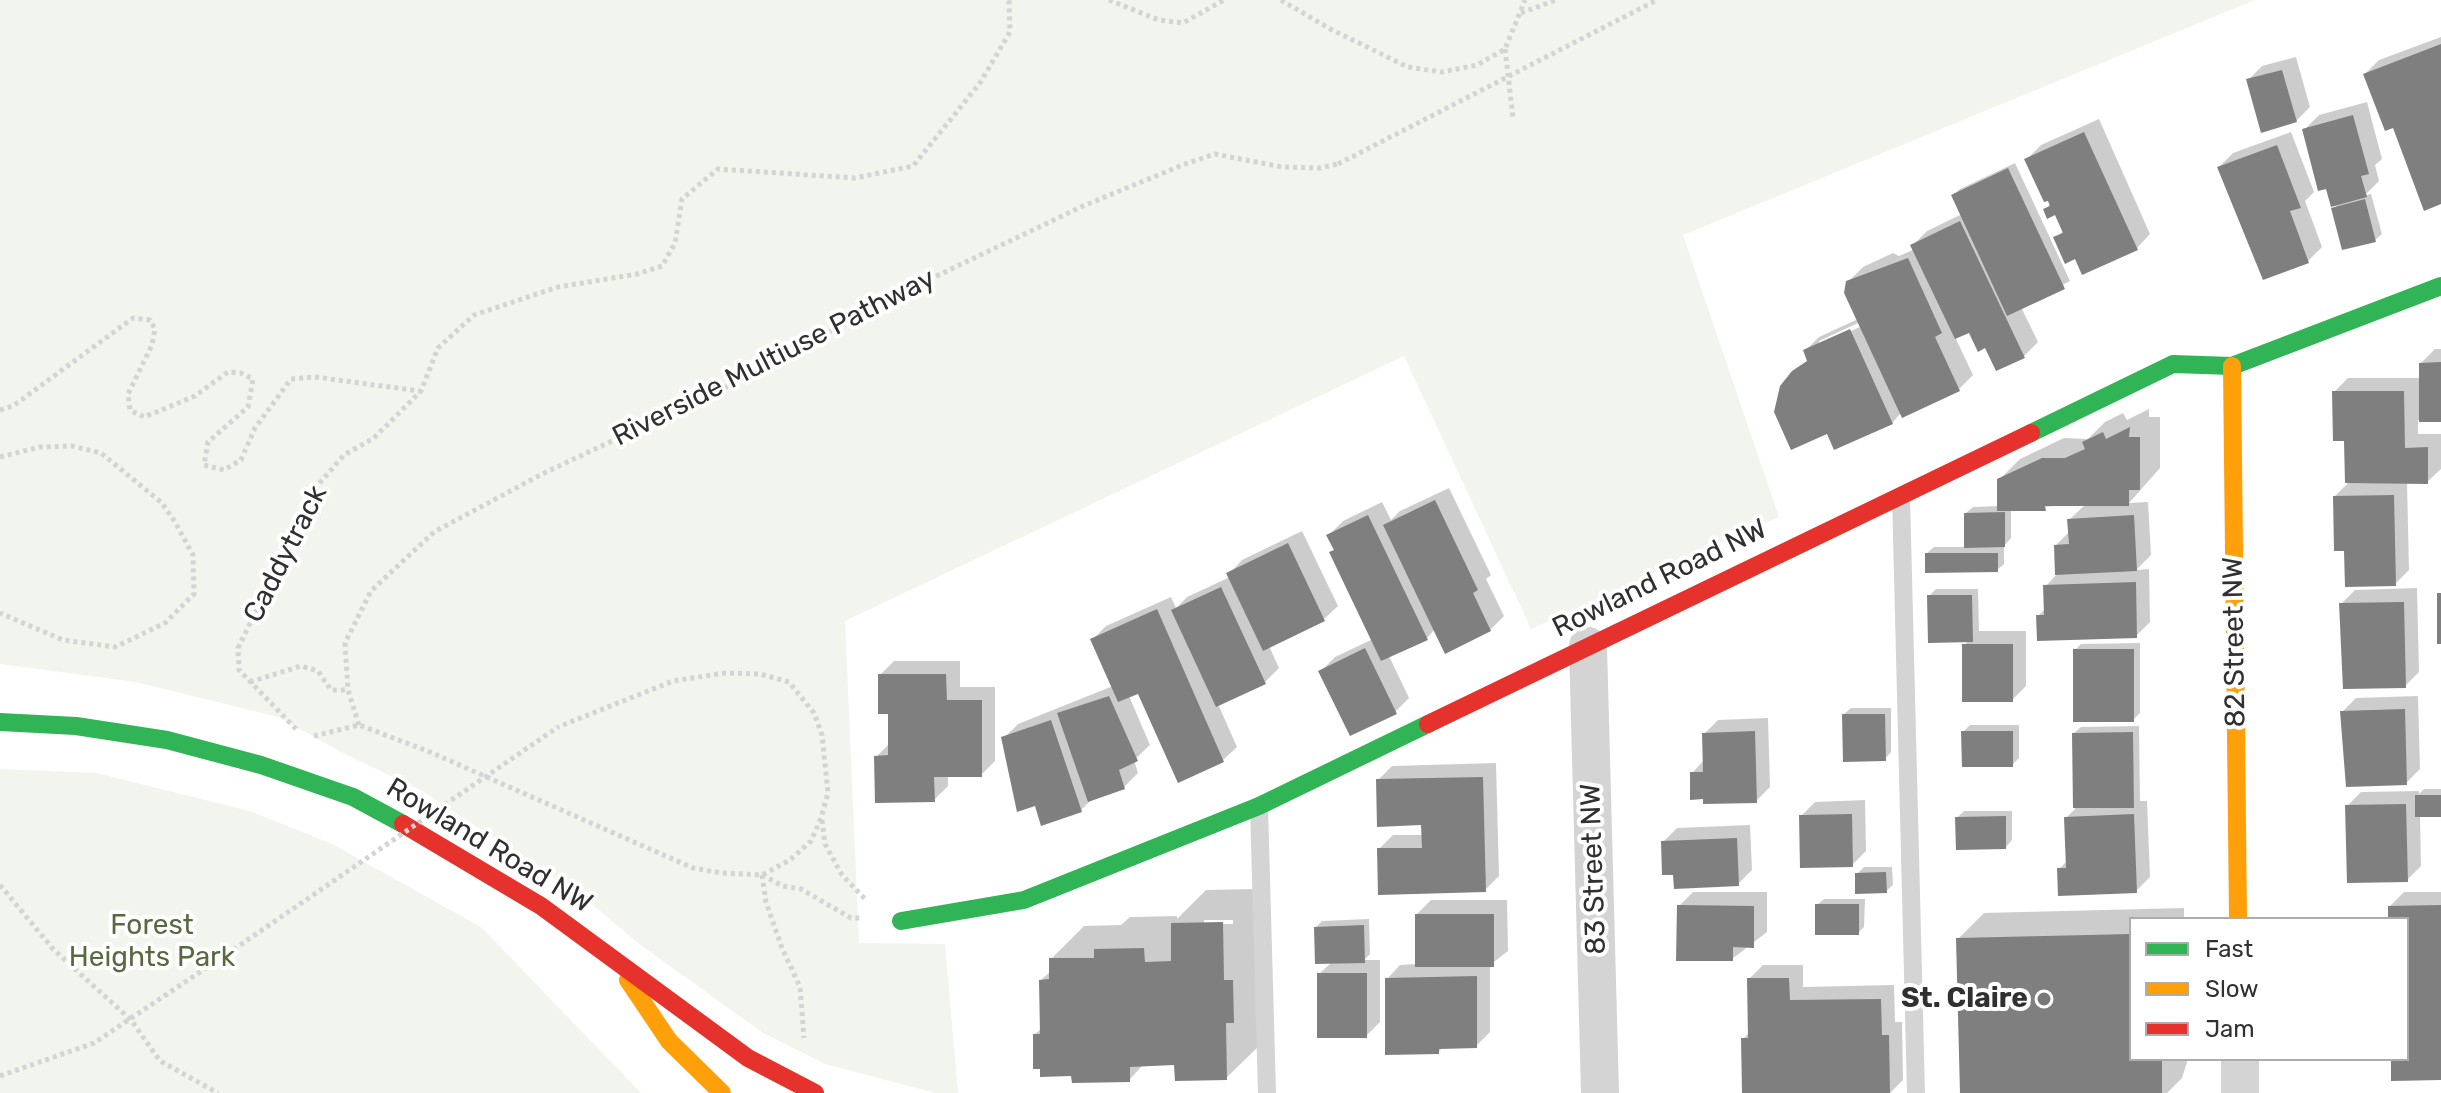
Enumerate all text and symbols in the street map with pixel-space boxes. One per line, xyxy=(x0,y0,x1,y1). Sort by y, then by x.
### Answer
street label: Riverside Multiuse Pathway xyxy=(607,262,941,454)
street label: Caddytrack xyxy=(237,480,335,628)
street label: Rowland Road NW xyxy=(1547,513,1773,645)
street label: 82 Street NW xyxy=(2217,556,2253,728)
street label: Rowland Road NW xyxy=(380,771,598,921)
street label: 83 Street NW xyxy=(1574,783,1614,955)
park label: Forest Heights Park xyxy=(69,909,235,975)
legend xyxy=(2129,917,2409,1061)
text: Fast xyxy=(2205,935,2253,963)
text: Slow xyxy=(2205,975,2258,1003)
place label: St. Claire xyxy=(1901,982,2028,1016)
marker: St. Claire xyxy=(2035,990,2053,1008)
text: Jam xyxy=(2205,1015,2255,1043)

